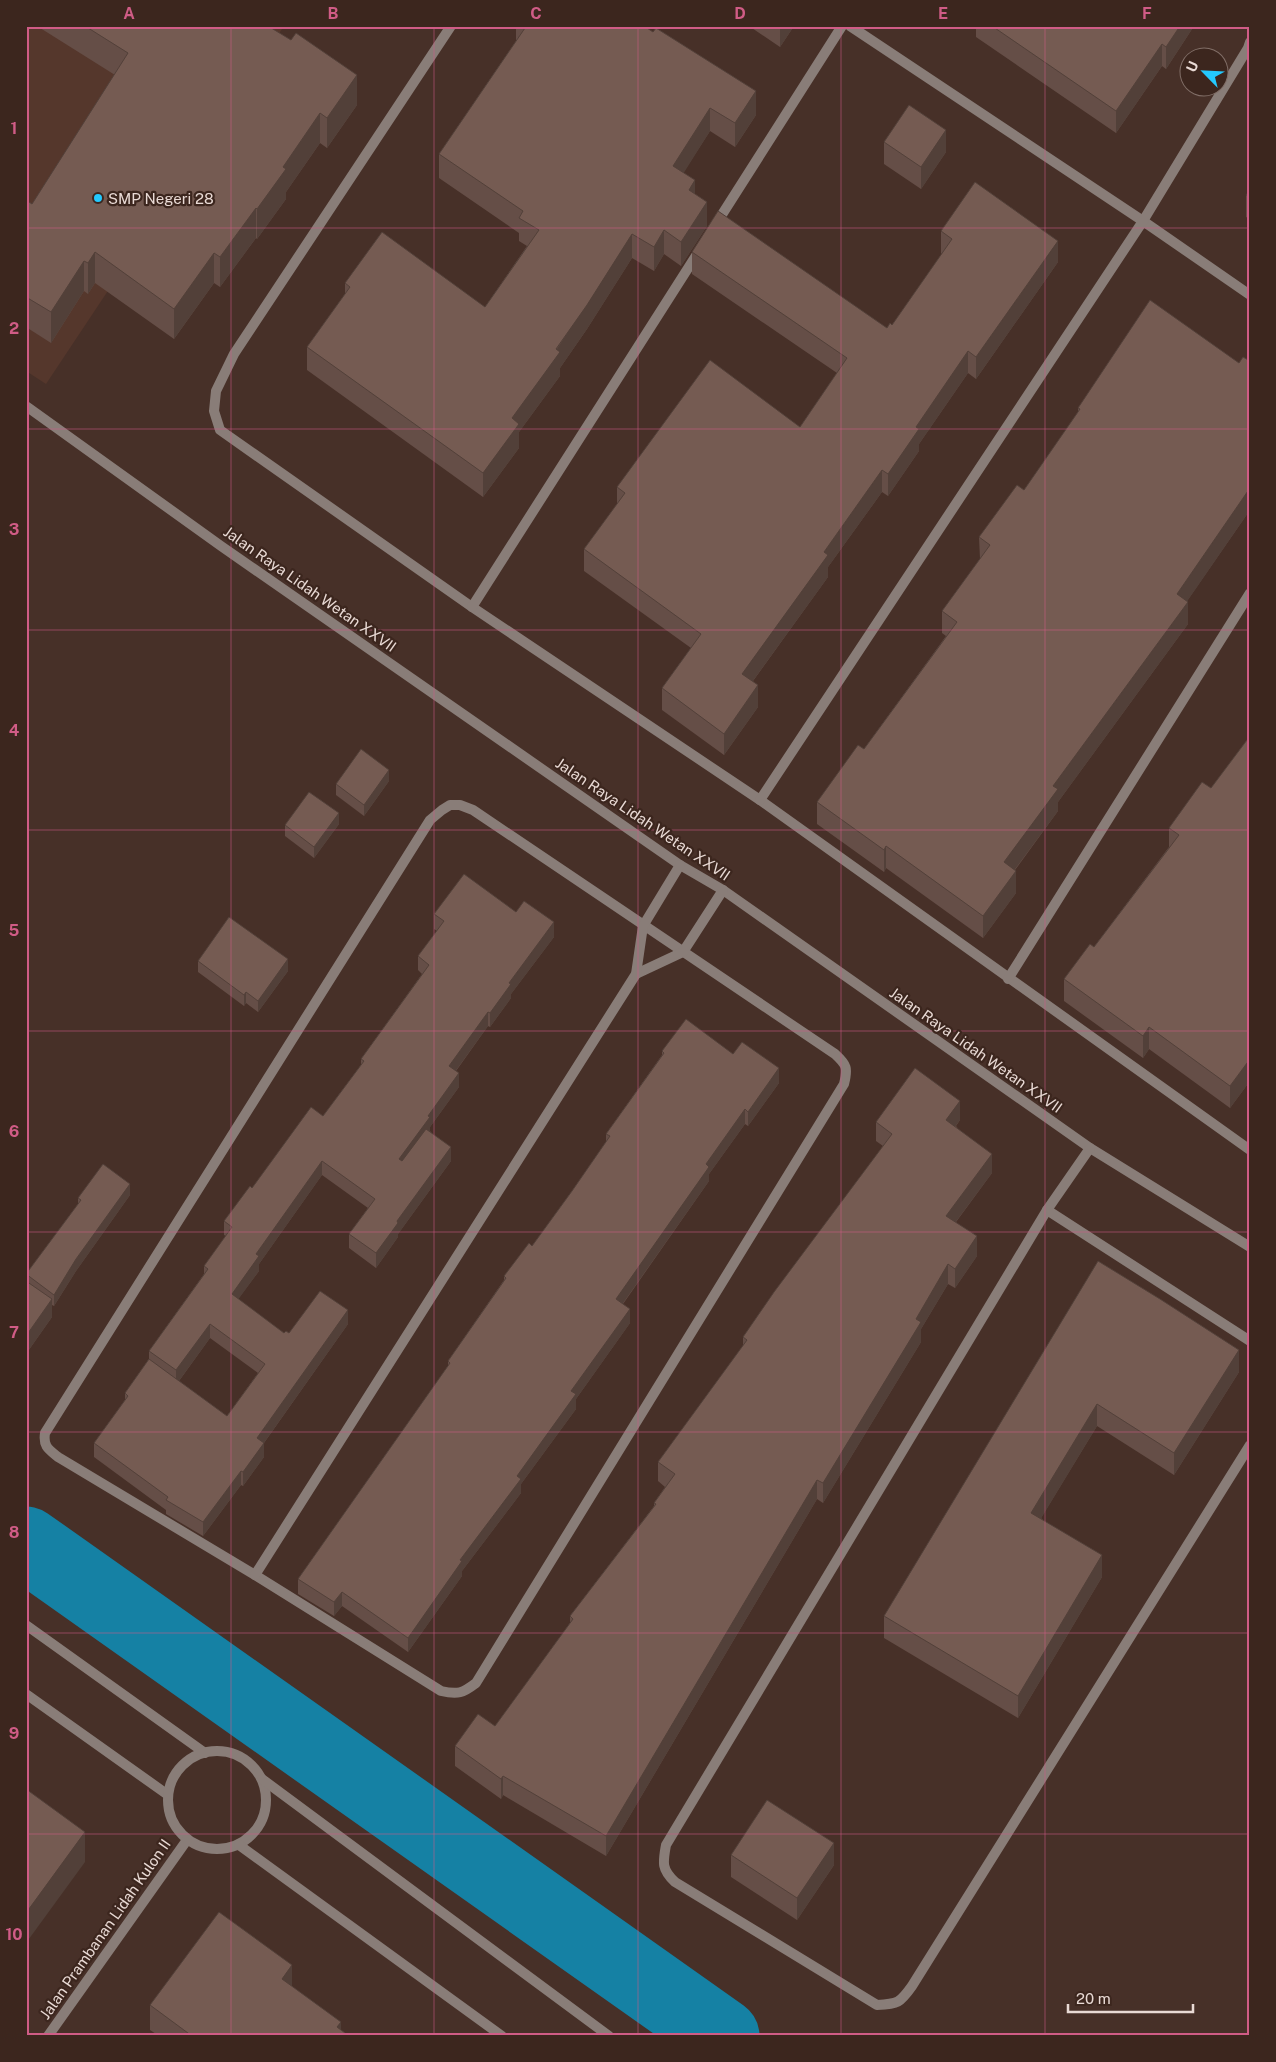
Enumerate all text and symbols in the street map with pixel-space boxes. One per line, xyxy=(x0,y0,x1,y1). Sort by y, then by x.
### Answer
text: A xyxy=(123,4,135,23)
text: B xyxy=(328,4,339,23)
text: C xyxy=(530,4,542,23)
text: D xyxy=(734,4,746,23)
text: E xyxy=(938,4,948,23)
text: F xyxy=(1142,4,1152,23)
north arrow xyxy=(1178,48,1228,98)
text: U xyxy=(1183,59,1201,75)
text: 1 xyxy=(11,119,17,138)
place label: SMP Negeri 28 xyxy=(108,190,214,207)
marker: SMP Negeri 28 xyxy=(92,192,104,204)
text: 2 xyxy=(9,319,19,338)
text: 3 xyxy=(9,520,19,539)
street label: Jalan Raya Lidah Wetan XXVII xyxy=(220,523,400,655)
text: 4 xyxy=(9,721,20,740)
street label: Jalan Raya Lidah Wetan XXVII xyxy=(553,754,733,884)
text: 5 xyxy=(9,921,20,940)
street label: Jalan Raya Lidah Wetan XXVII xyxy=(886,984,1066,1116)
text: 6 xyxy=(9,1122,19,1141)
text: 7 xyxy=(9,1323,19,1342)
text: 8 xyxy=(9,1523,20,1542)
text: 9 xyxy=(9,1724,19,1743)
street label: Jalan Prambanan Lidah Kulon II xyxy=(36,1836,174,2022)
text: 10 xyxy=(5,1925,23,1944)
scale bar xyxy=(1068,1982,1194,2014)
text: 20 m xyxy=(1076,1990,1111,2007)

